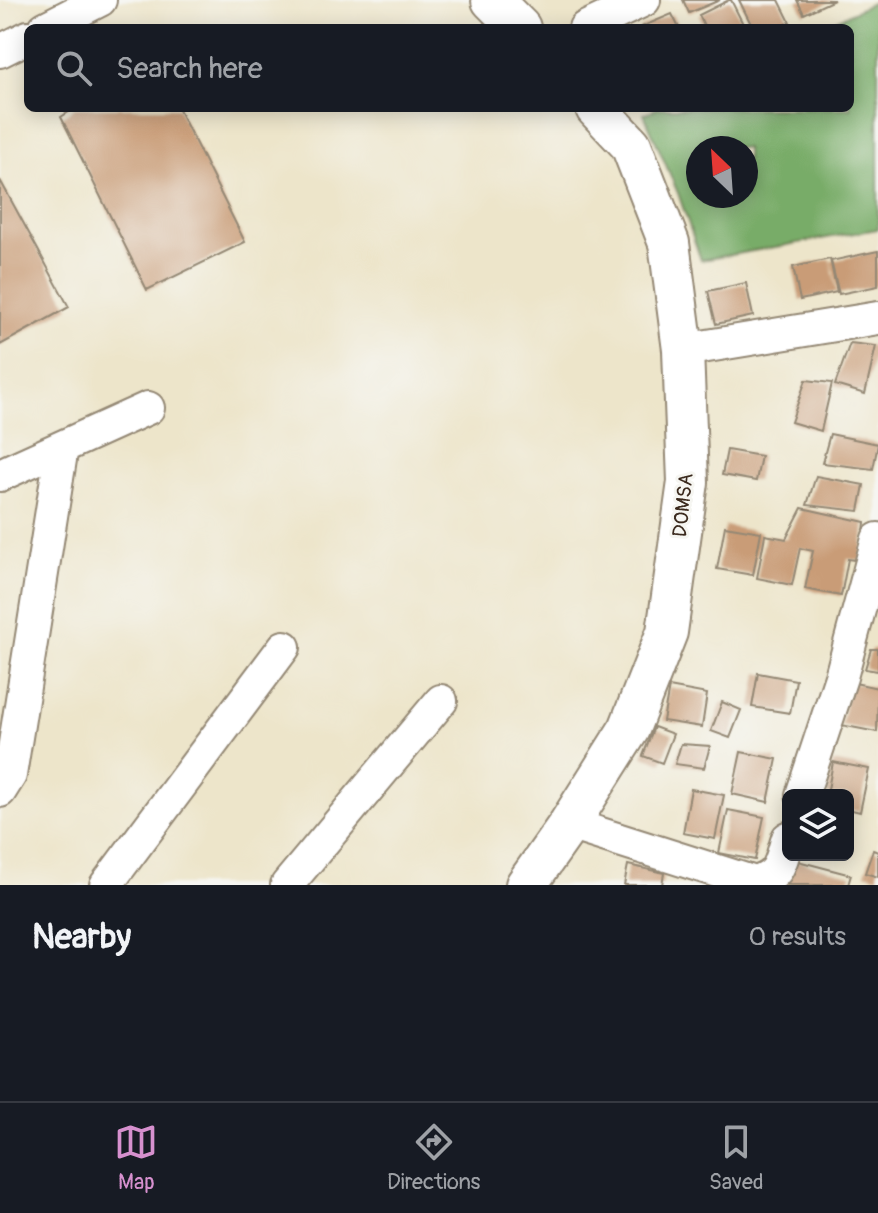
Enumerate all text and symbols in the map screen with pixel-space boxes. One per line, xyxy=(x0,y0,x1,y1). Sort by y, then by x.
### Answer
search box xyxy=(24,24,854,112)
icon: search xyxy=(52,46,96,90)
text: Search here xyxy=(116,50,263,87)
north arrow xyxy=(686,136,758,208)
street label: DOMSA xyxy=(667,472,699,538)
map controls xyxy=(782,789,854,861)
button: layers xyxy=(782,789,854,861)
text: Nearby xyxy=(32,916,131,959)
text: 0 results xyxy=(749,921,846,953)
tab: Map xyxy=(114,1120,158,1196)
tab: Directions xyxy=(387,1120,480,1196)
tab: Saved xyxy=(709,1120,764,1196)

